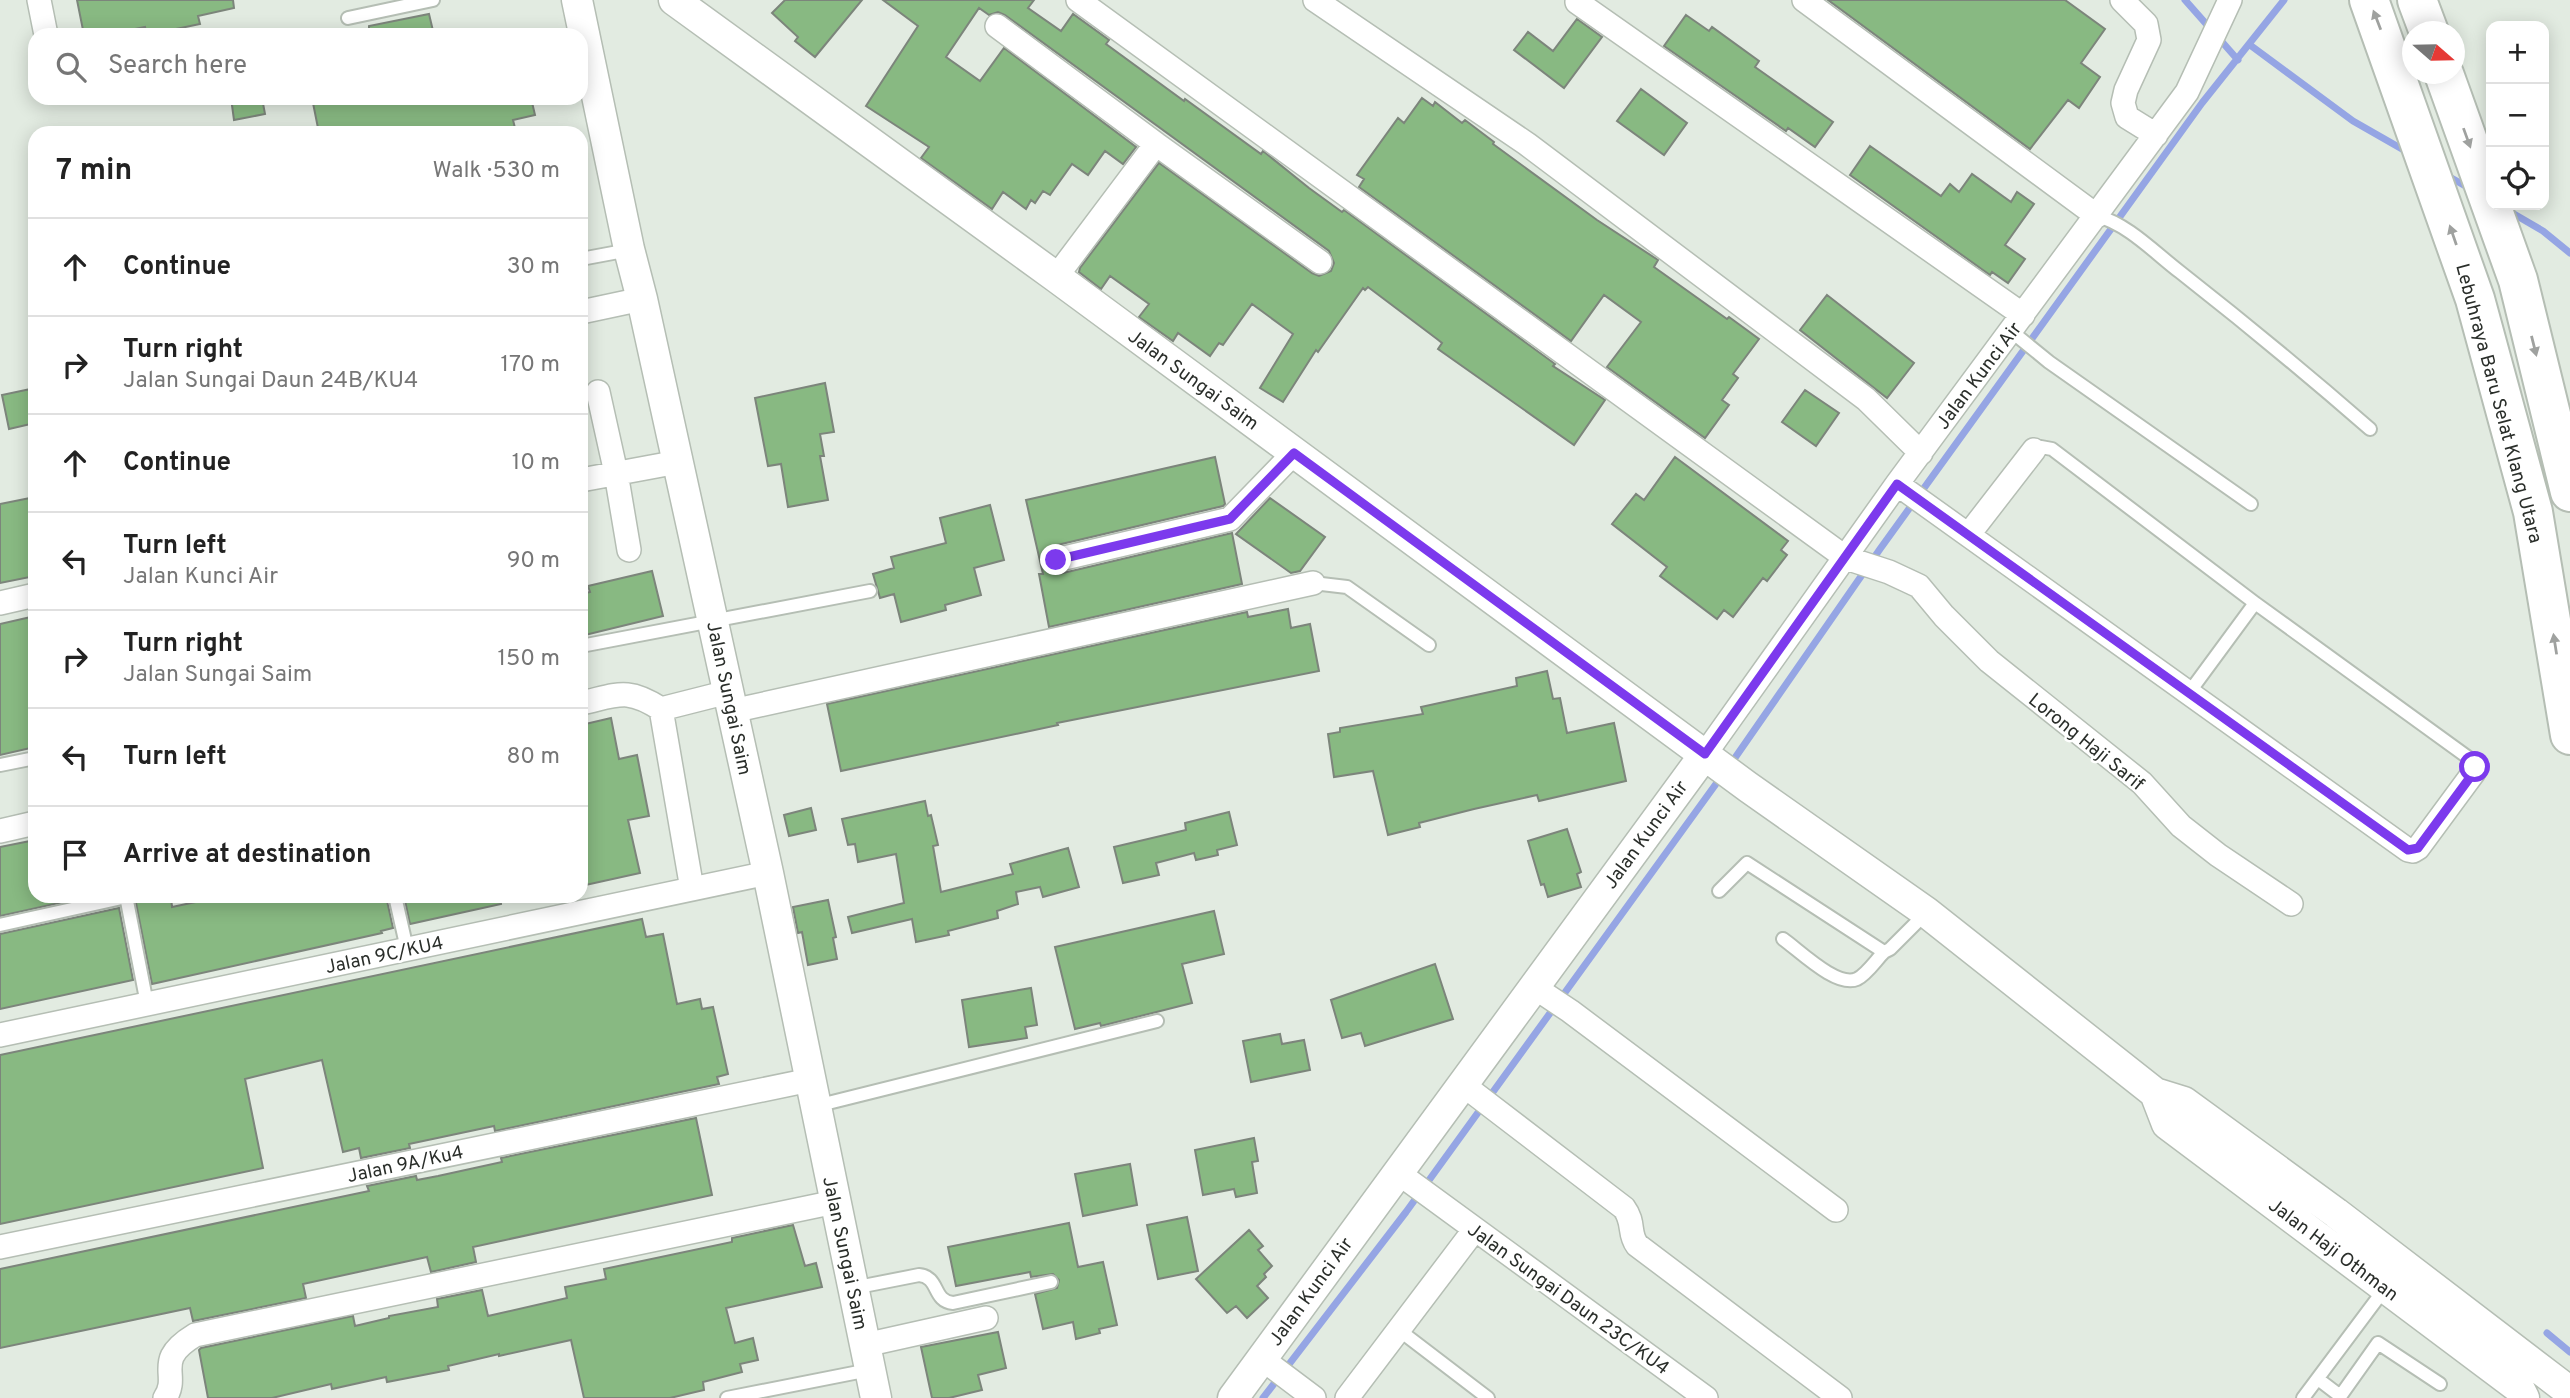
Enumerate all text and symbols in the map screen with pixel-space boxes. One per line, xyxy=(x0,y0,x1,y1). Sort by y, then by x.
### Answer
one-way arrow xyxy=(2372,10,2383,31)
north arrow xyxy=(2402,21,2465,84)
map controls xyxy=(2486,21,2549,210)
button: + xyxy=(2486,21,2549,84)
search box xyxy=(28,28,588,105)
icon: search xyxy=(52,48,90,86)
text: Search here xyxy=(108,50,247,83)
button: − xyxy=(2486,84,2549,147)
one-way arrow xyxy=(2462,127,2473,148)
button: locate xyxy=(2486,147,2549,210)
text: 7 min xyxy=(56,153,132,190)
text: Walk · 530 m xyxy=(433,157,560,186)
one-way arrow xyxy=(2447,224,2458,245)
icon: ahead xyxy=(56,248,94,286)
text: Continue xyxy=(123,251,231,284)
text: 30 m xyxy=(507,253,560,282)
street label: Lebuhraya Baru Selat Klang Utara xyxy=(2449,261,2547,546)
street label: Jalan Kunci Air xyxy=(1931,317,2028,435)
street label: Jalan Sungai Saim xyxy=(1123,325,1263,436)
text: Turn right xyxy=(123,334,243,367)
one-way arrow xyxy=(2529,335,2540,357)
icon: right xyxy=(56,346,94,384)
text: 170 m xyxy=(501,351,560,380)
text: Jalan Sungai Daun 24B/KU4 xyxy=(123,367,418,396)
icon: ahead xyxy=(56,444,94,482)
text: Continue xyxy=(123,447,231,480)
text: 10 m xyxy=(512,449,560,478)
text: Turn left xyxy=(123,530,227,563)
icon: left xyxy=(56,542,94,580)
route end xyxy=(1040,544,1071,575)
text: 90 m xyxy=(507,547,560,576)
text: Jalan Kunci Air xyxy=(123,563,278,592)
street label: Jalan Sungai Saim xyxy=(700,619,756,777)
text: Turn right xyxy=(123,628,243,661)
one-way arrow xyxy=(2549,633,2560,655)
icon: right xyxy=(56,640,94,678)
text: 150 m xyxy=(498,645,560,674)
text: Jalan Sungai Saim xyxy=(123,661,312,690)
street label: Lorong Haji Sarif xyxy=(2023,688,2149,797)
icon: left xyxy=(56,738,94,776)
text: Turn left xyxy=(123,741,227,774)
text: 80 m xyxy=(507,743,560,772)
route start xyxy=(2459,751,2490,782)
street label: Jalan Kunci Air xyxy=(1599,776,1694,894)
icon: arrive xyxy=(56,836,94,874)
text: Arrive at destination xyxy=(123,839,371,872)
street label: Jalan 9C/KU4 xyxy=(323,932,446,980)
street label: Jalan 9A/Ku4 xyxy=(345,1141,466,1189)
street label: Jalan Sungai Saim xyxy=(816,1174,872,1332)
street label: Jalan Haji Othman xyxy=(2263,1194,2403,1307)
street label: Jalan Sungai Daun 23C/KU4 xyxy=(1462,1218,1673,1381)
street label: Jalan Kunci Air xyxy=(1264,1233,1359,1351)

